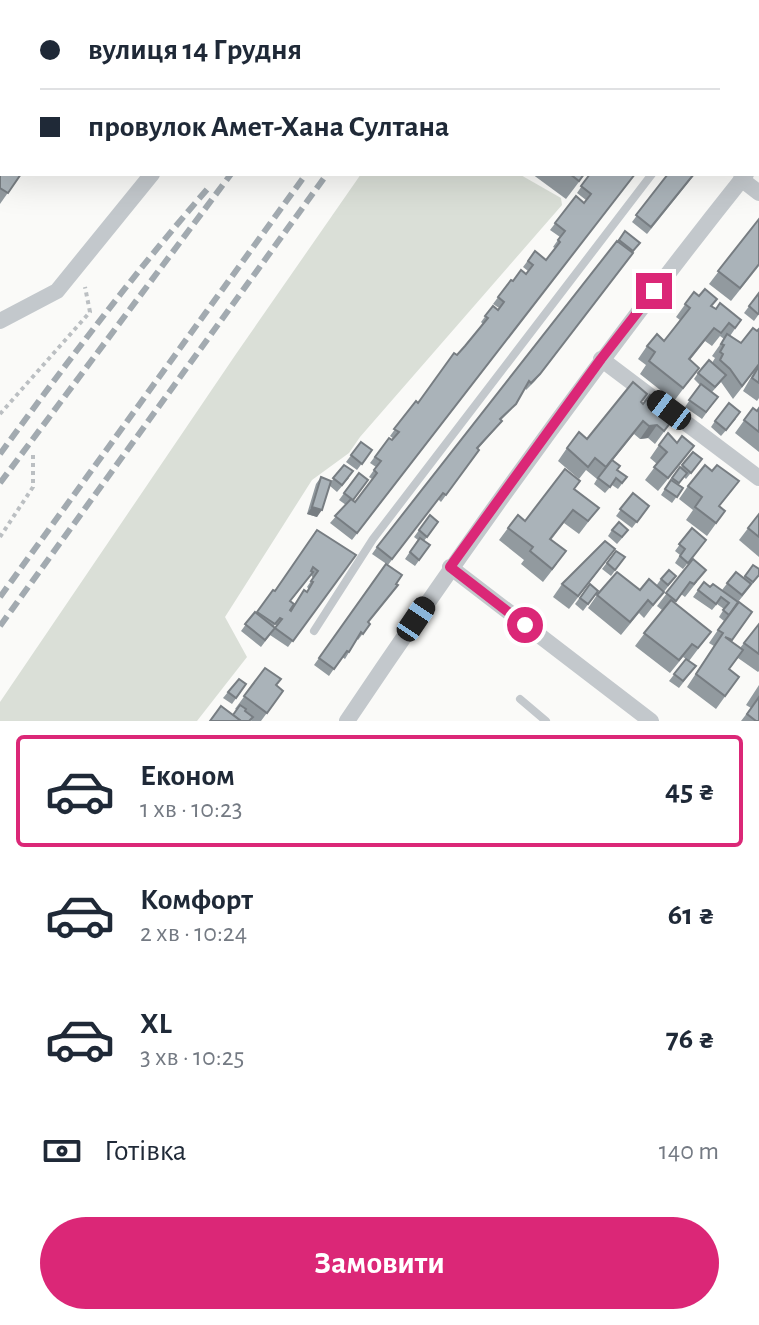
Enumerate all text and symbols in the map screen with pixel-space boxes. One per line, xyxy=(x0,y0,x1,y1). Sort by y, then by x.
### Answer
text: вулиця 14 Грудня xyxy=(88,35,302,65)
text: провулок Амет-Хана Султана xyxy=(88,112,449,142)
route end xyxy=(636,273,672,309)
car xyxy=(643,386,695,434)
car xyxy=(393,592,439,646)
route start xyxy=(507,607,543,643)
icon: car xyxy=(44,755,116,827)
text: Економ xyxy=(140,761,235,791)
text: 45 ₴ xyxy=(665,776,715,806)
text: 1 хв · 10:23 xyxy=(140,796,243,822)
icon: car xyxy=(44,879,116,951)
text: Комфорт xyxy=(140,885,253,915)
text: 61 ₴ xyxy=(668,900,715,930)
text: 2 хв · 10:24 xyxy=(140,920,247,946)
icon: car xyxy=(44,1003,116,1075)
text: XL xyxy=(140,1009,172,1039)
text: 76 ₴ xyxy=(666,1024,715,1054)
text: 3 хв · 10:25 xyxy=(140,1044,244,1070)
icon: cash xyxy=(40,1129,84,1173)
text: Готівка xyxy=(104,1136,187,1166)
text: 140 m xyxy=(659,1138,719,1164)
button: Замовити xyxy=(40,1217,719,1309)

